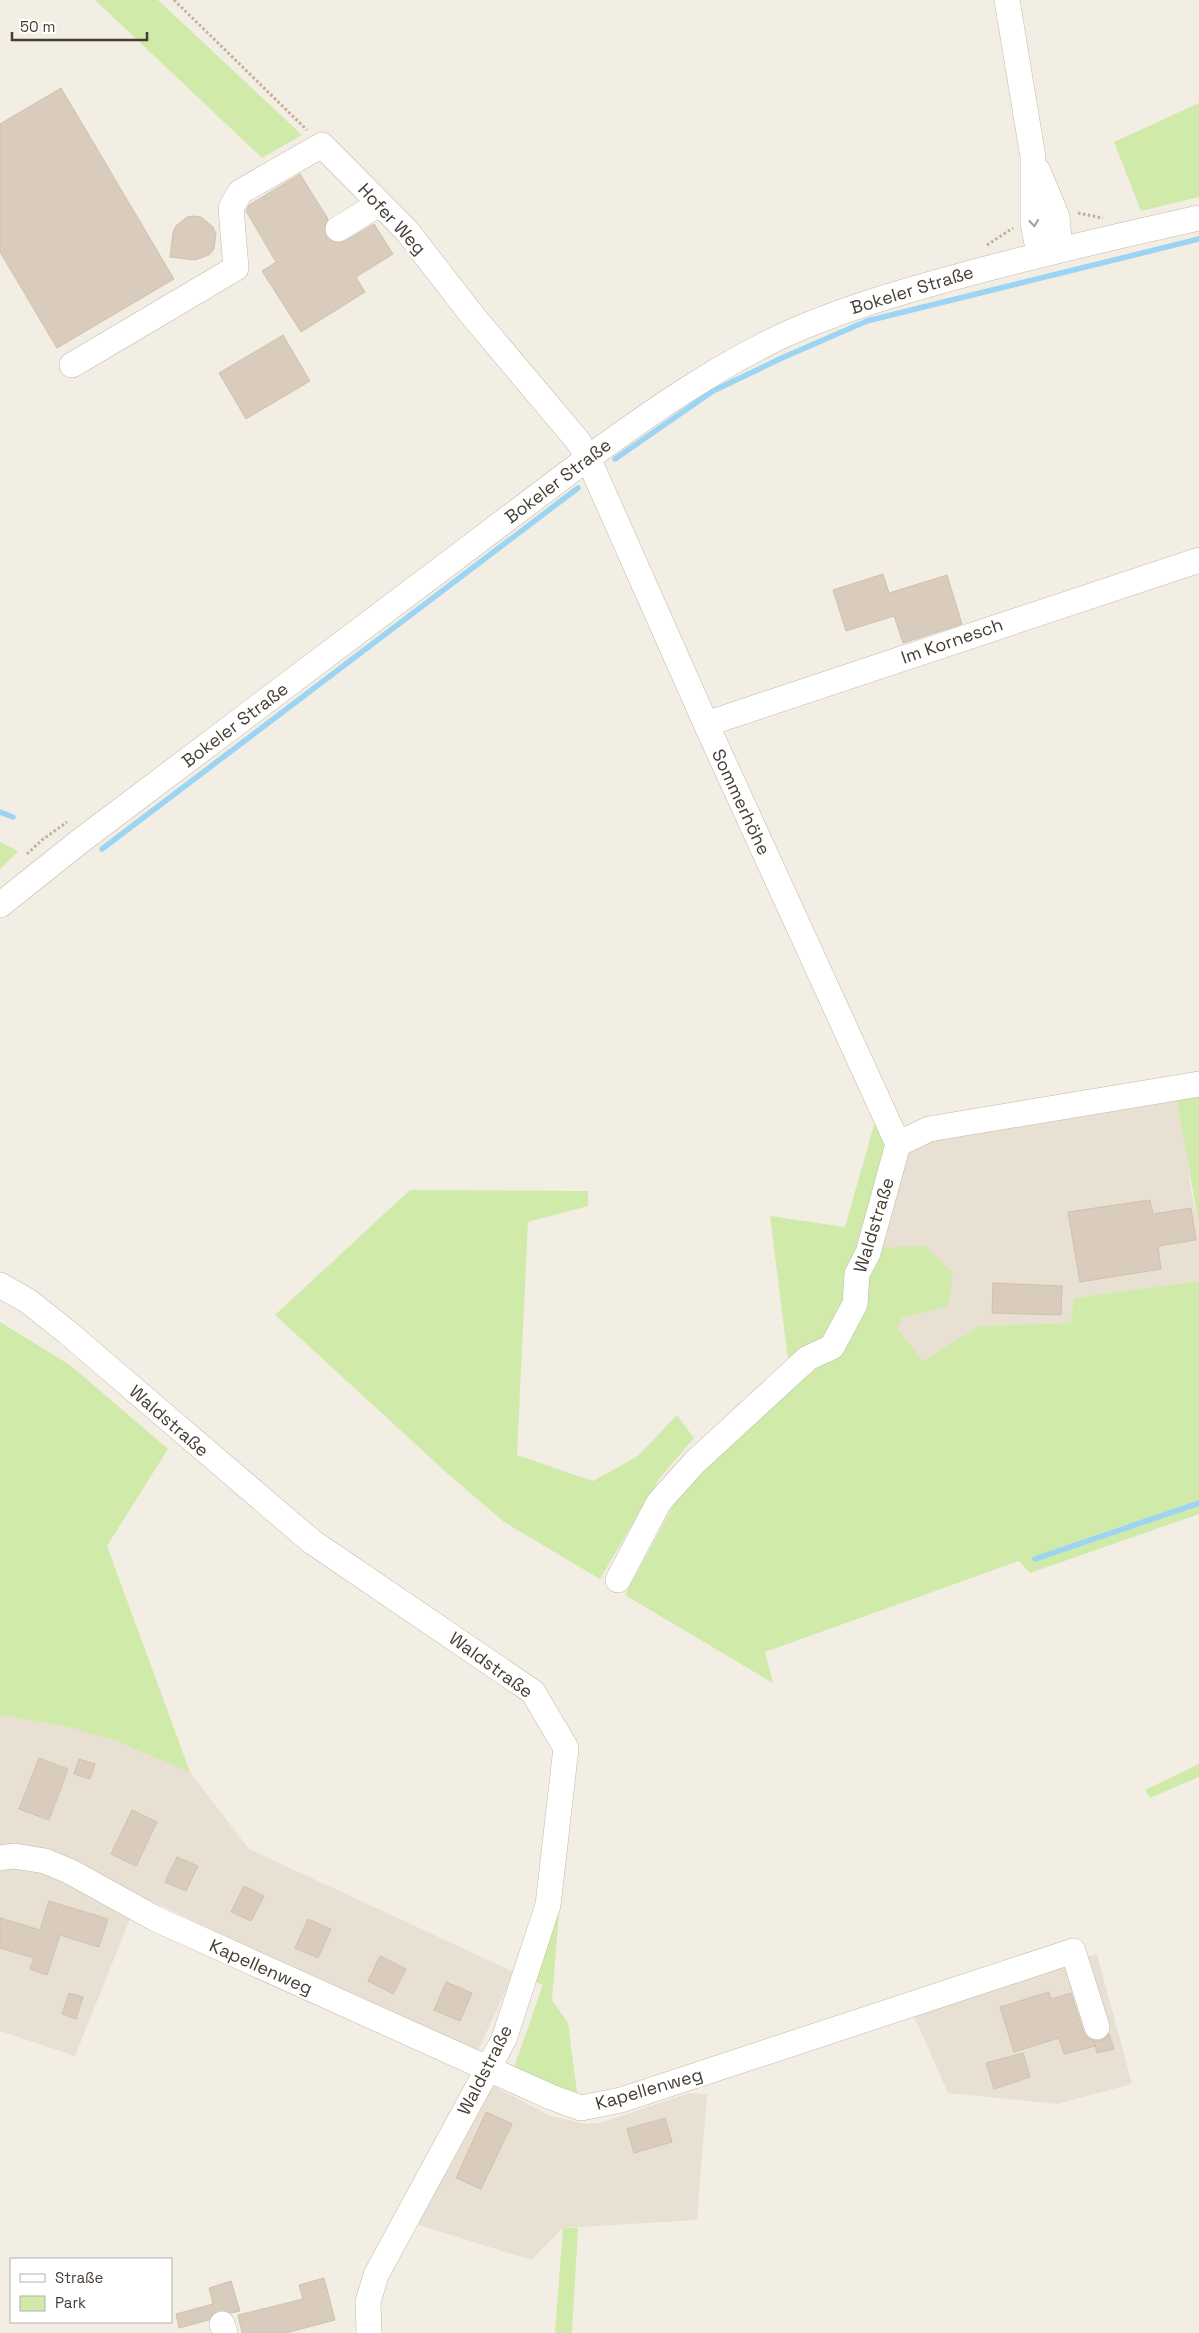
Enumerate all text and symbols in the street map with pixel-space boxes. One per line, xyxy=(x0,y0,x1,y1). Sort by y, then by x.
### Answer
scale bar xyxy=(12,10,148,42)
text: 50 m xyxy=(20,17,55,36)
street label: Hofer Weg xyxy=(353,178,431,259)
one-way arrow xyxy=(1028,220,1039,228)
street label: Bokeler Straße xyxy=(848,260,976,319)
street label: Bokeler Straße xyxy=(500,433,616,528)
street label: Im Kornesch xyxy=(898,612,1006,669)
street label: Bokeler Straße xyxy=(177,677,293,772)
street label: Sommerhöhe xyxy=(707,745,776,858)
street label: Waldstraße xyxy=(848,1174,899,1275)
street label: Waldstraße xyxy=(125,1380,214,1462)
street label: Waldstraße xyxy=(445,1626,538,1703)
street label: Kapellenweg xyxy=(206,1934,316,2000)
street label: Waldstraße xyxy=(452,2021,517,2119)
street label: Kapellenweg xyxy=(593,2062,705,2115)
legend xyxy=(10,2258,172,2323)
text: Straße xyxy=(55,2268,104,2287)
text: Park xyxy=(55,2293,86,2312)

